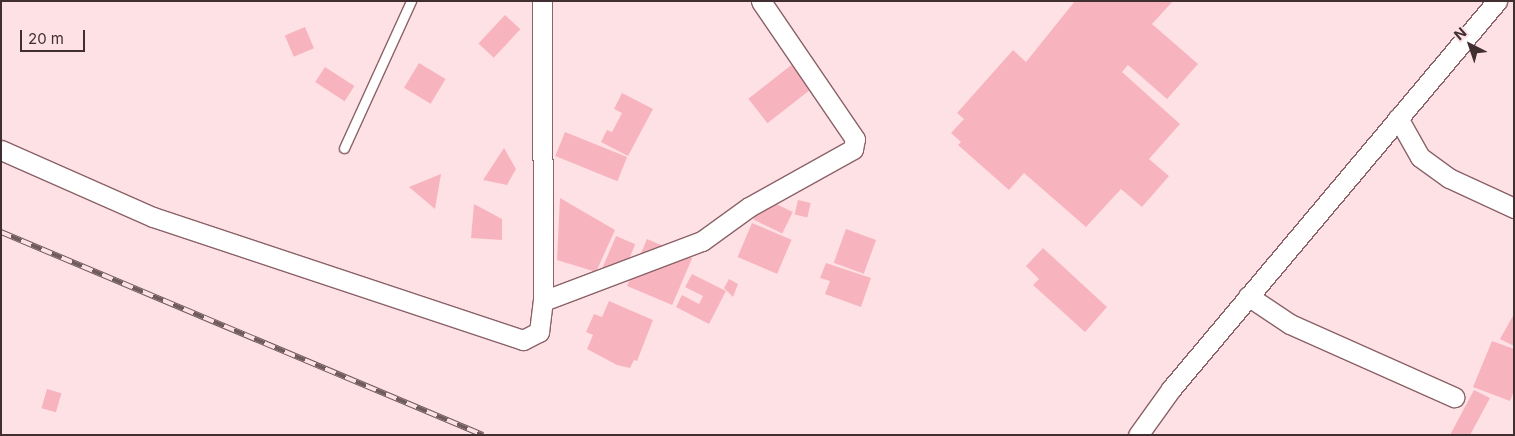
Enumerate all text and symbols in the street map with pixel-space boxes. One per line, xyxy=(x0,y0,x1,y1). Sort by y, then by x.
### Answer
scale bar xyxy=(22,20,88,52)
north arrow xyxy=(1445,20,1495,70)
text: N xyxy=(1450,23,1469,43)
text: 20 m xyxy=(28,29,64,48)

